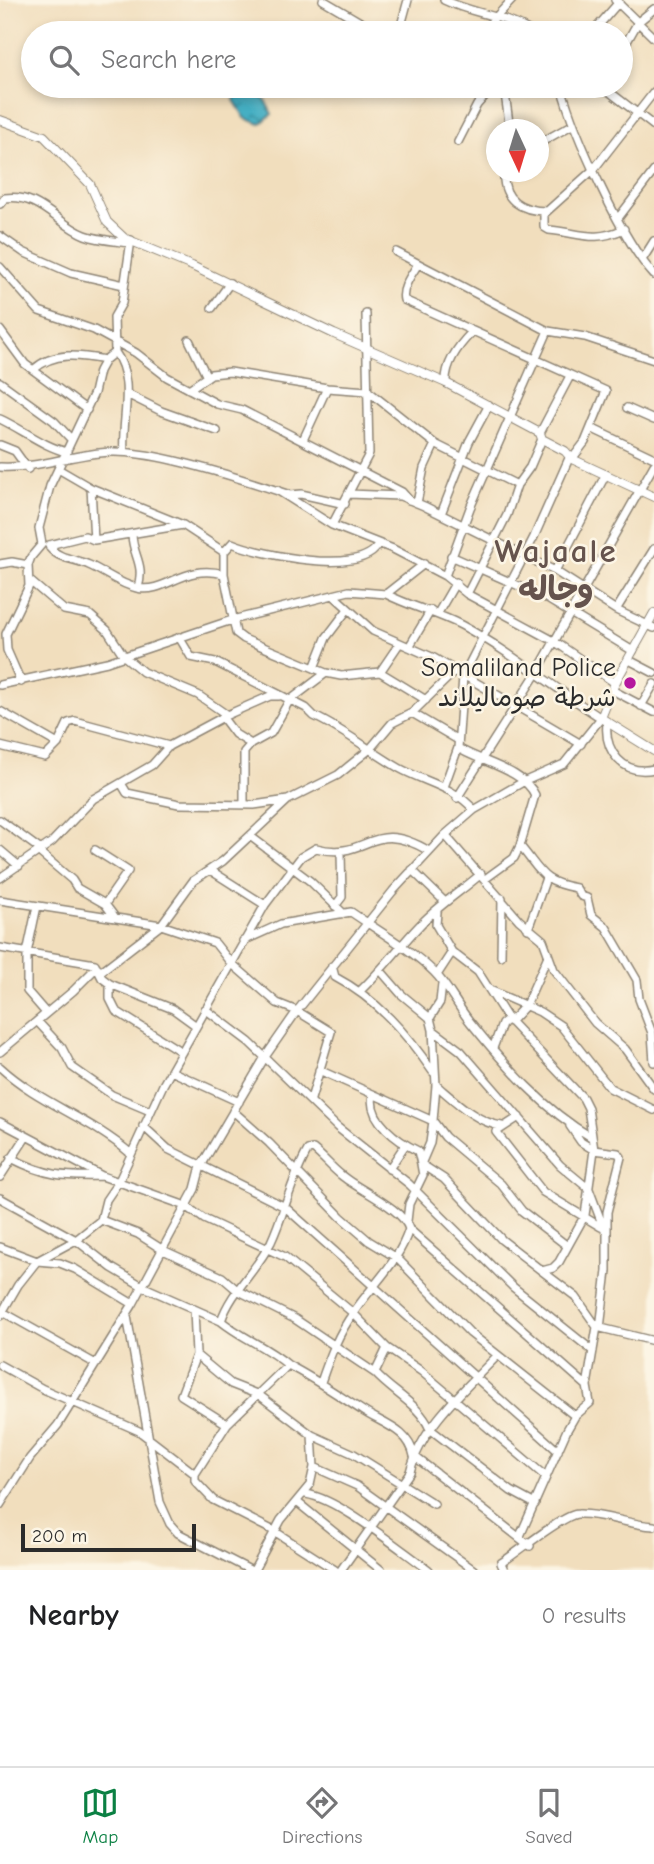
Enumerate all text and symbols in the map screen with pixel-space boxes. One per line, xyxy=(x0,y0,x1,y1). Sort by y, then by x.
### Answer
search box xyxy=(21,21,633,98)
icon: search xyxy=(45,41,83,79)
text: Search here xyxy=(101,45,236,75)
north arrow xyxy=(486,119,549,182)
district label: Wajaale وجاله xyxy=(494,532,618,608)
place label: Somaliland Police شرطة صوماليلاند xyxy=(421,653,616,714)
marker: Somaliland Police شرطة صوماليلاند xyxy=(622,675,638,691)
scale bar xyxy=(21,1521,196,1553)
text: 200 m xyxy=(32,1525,87,1547)
text: Nearby xyxy=(28,1598,119,1633)
text: 0 results xyxy=(542,1602,626,1629)
tab: Map xyxy=(81,1784,119,1848)
tab: Directions xyxy=(282,1784,362,1848)
tab: Saved xyxy=(525,1784,573,1848)

